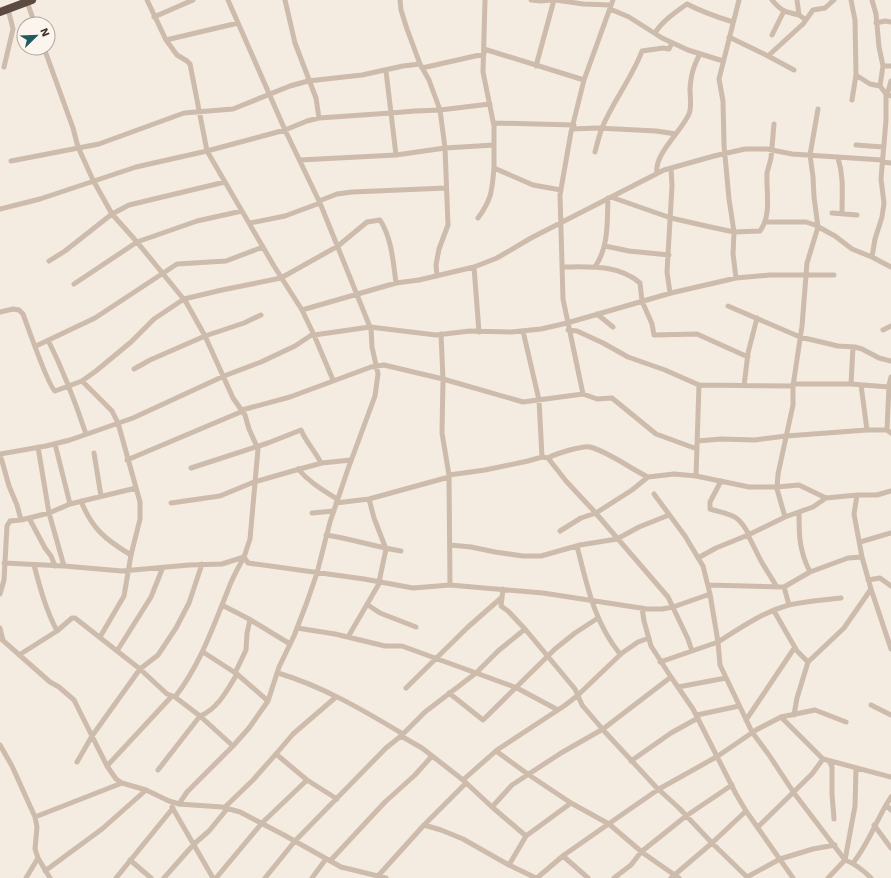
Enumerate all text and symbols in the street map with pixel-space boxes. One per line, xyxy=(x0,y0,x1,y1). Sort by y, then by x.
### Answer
north arrow xyxy=(16,16,56,56)
text: N xyxy=(37,26,52,39)

